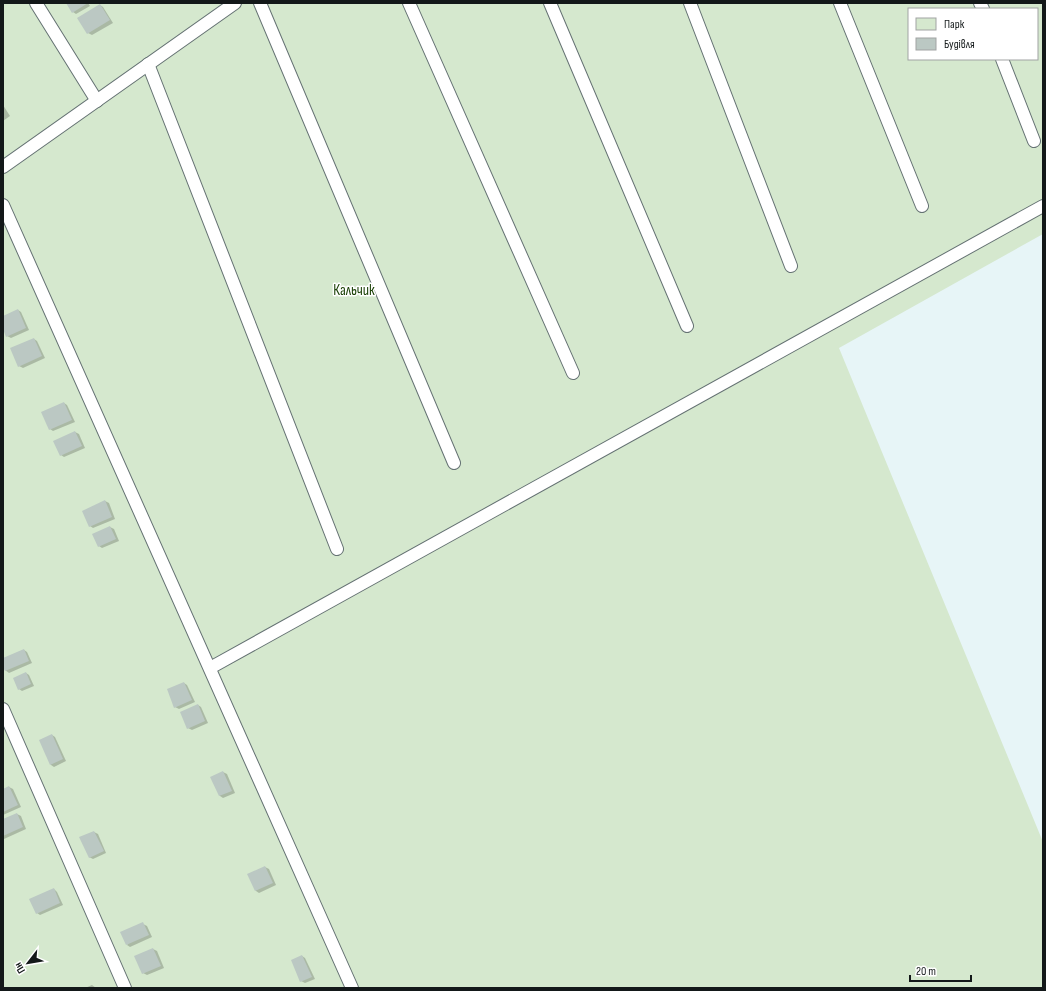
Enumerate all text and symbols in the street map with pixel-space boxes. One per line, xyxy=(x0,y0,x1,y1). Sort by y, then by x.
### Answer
legend xyxy=(908,8,1038,60)
text: Парк xyxy=(944,17,965,32)
text: Будівля xyxy=(944,37,975,52)
park label: Кальчик xyxy=(333,281,375,300)
north arrow xyxy=(8,943,48,983)
scale bar xyxy=(910,957,971,983)
text: Пн xyxy=(11,960,28,976)
text: 20 m xyxy=(916,964,936,979)

